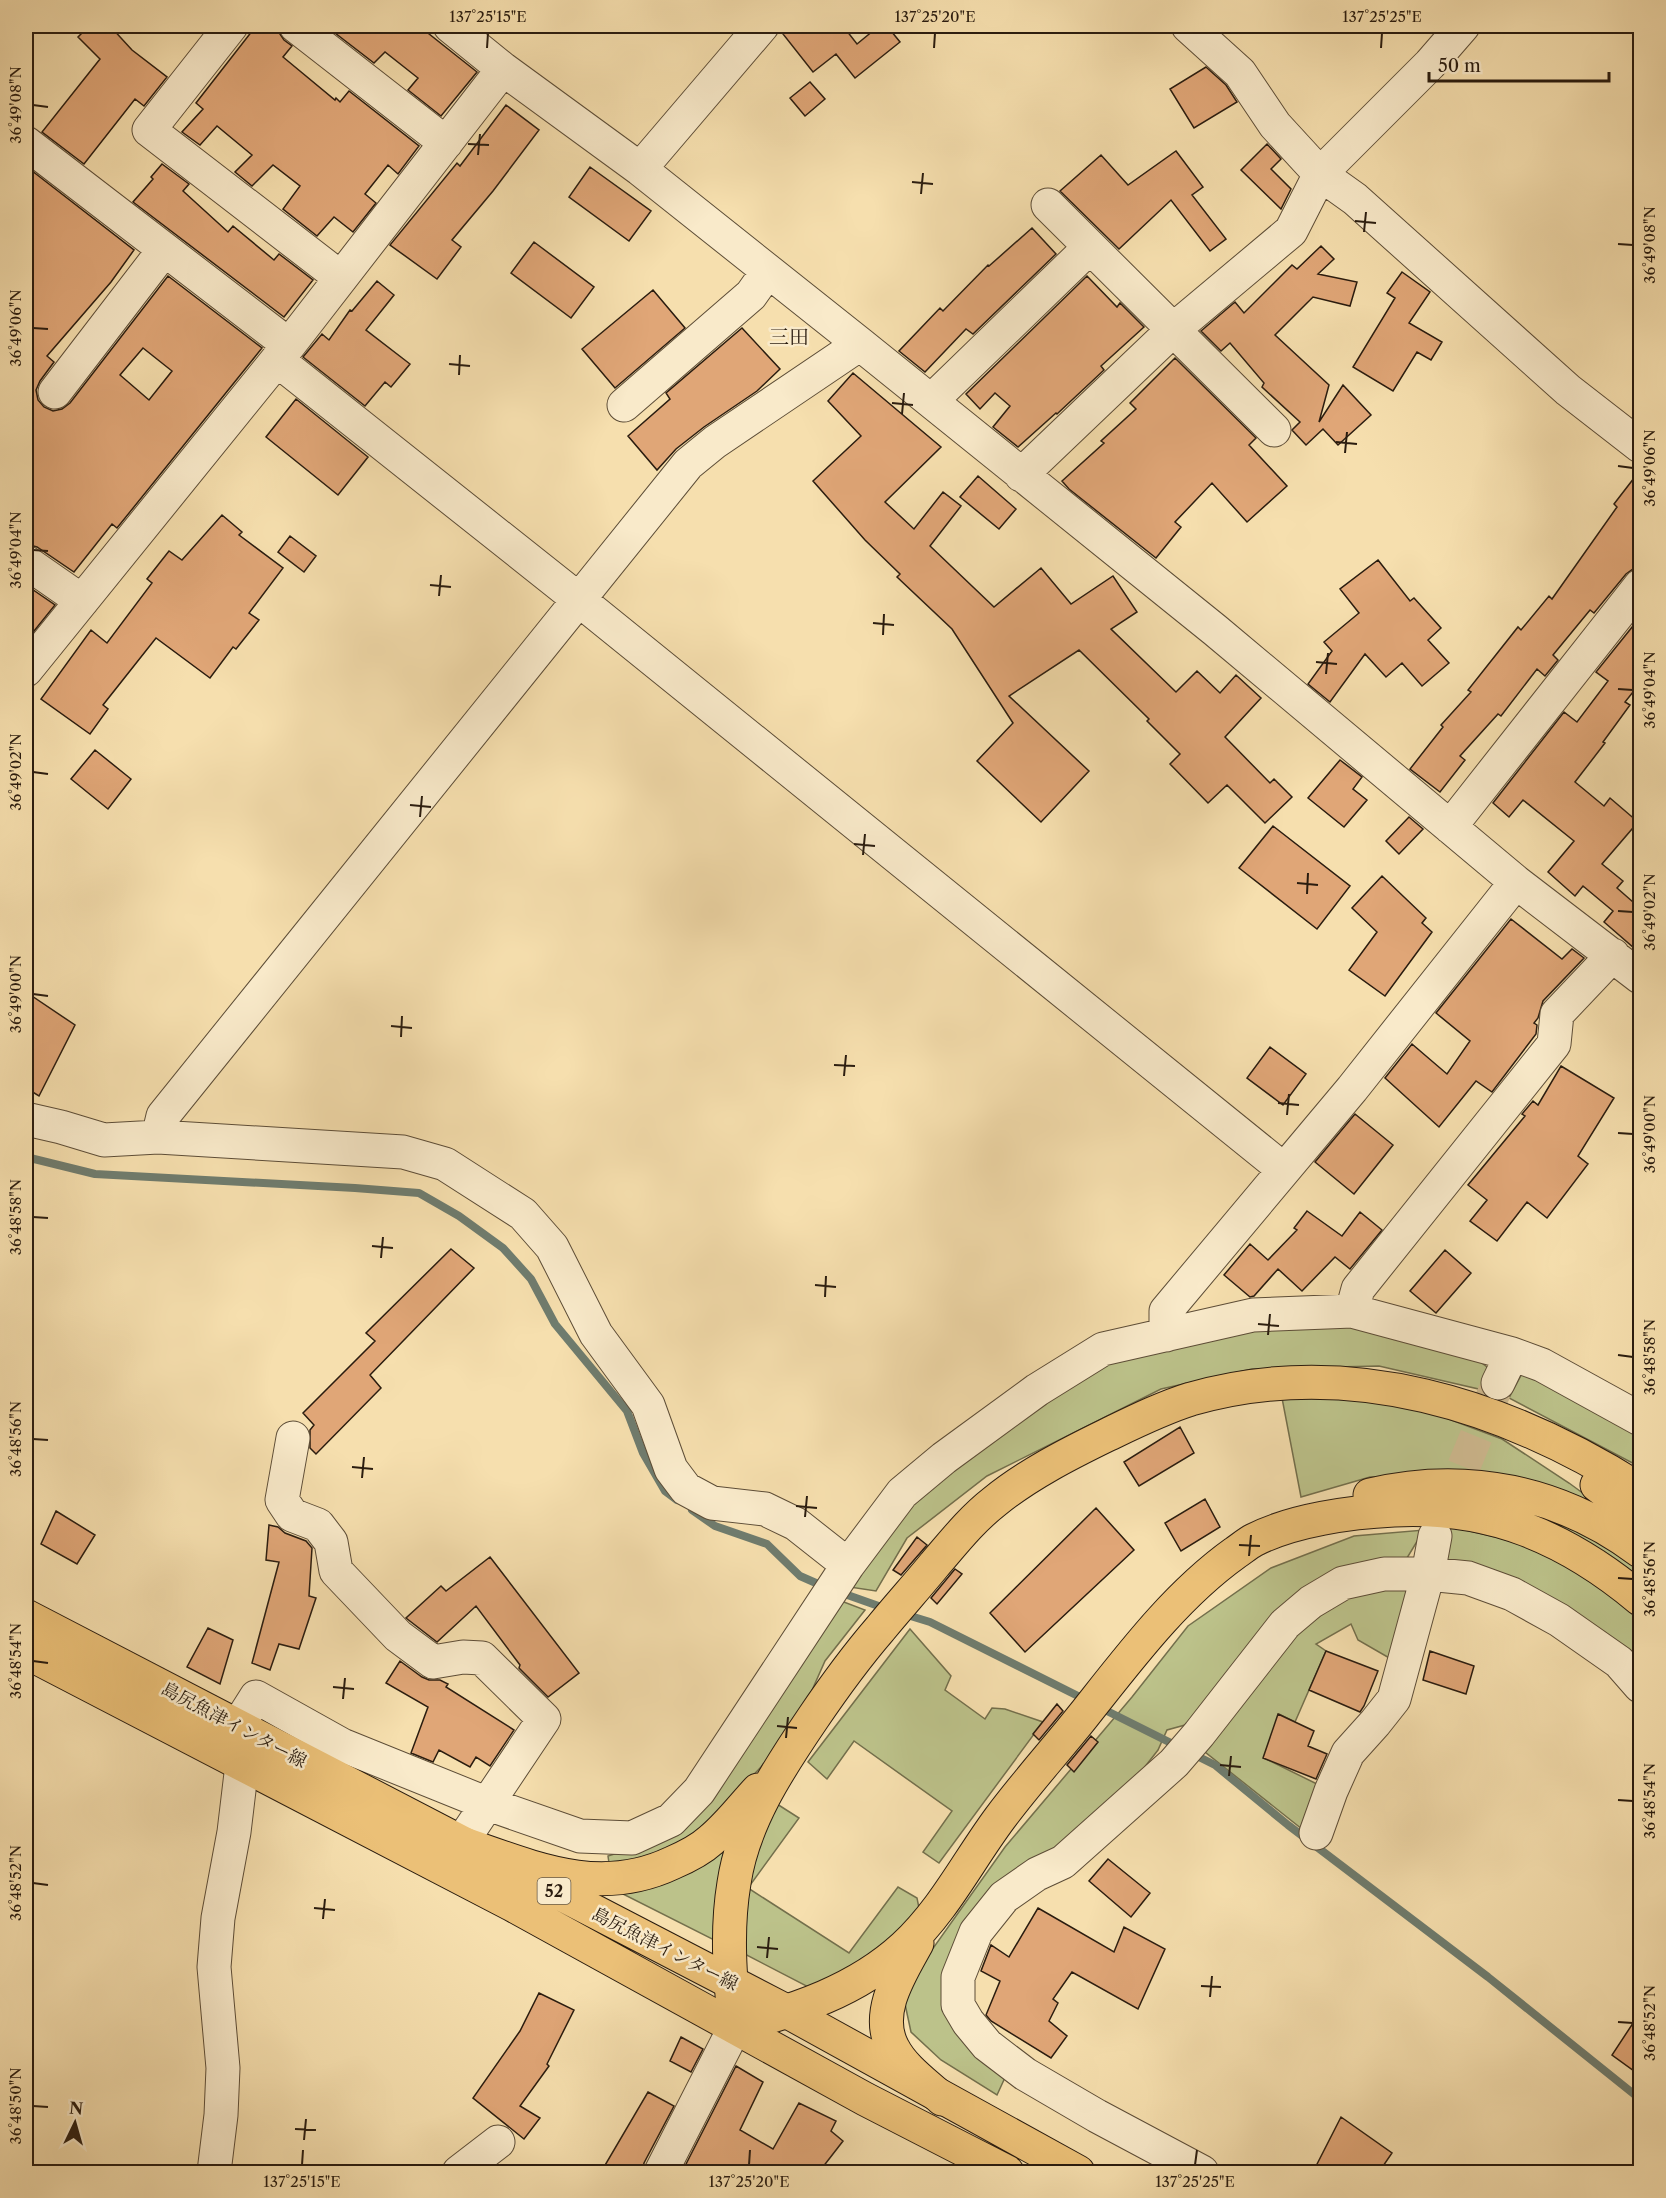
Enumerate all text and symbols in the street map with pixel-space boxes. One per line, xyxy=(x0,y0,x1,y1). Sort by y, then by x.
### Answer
text: 137°25'15"E xyxy=(449,7,527,26)
text: 137°25'20"E xyxy=(895,7,975,26)
text: 137°25'25"E xyxy=(1342,7,1422,26)
scale bar xyxy=(1429,45,1609,83)
text: 50 m xyxy=(1438,55,1481,77)
text: 36°49'08"N xyxy=(6,66,25,144)
text: 36°49'08"N xyxy=(1640,206,1659,284)
text: 36°49'06"N xyxy=(6,289,25,367)
district label: 三田 xyxy=(769,325,809,349)
text: 36°49'06"N xyxy=(1640,429,1659,507)
text: 36°49'04"N xyxy=(6,511,25,589)
text: 36°49'04"N xyxy=(1640,651,1659,729)
text: 36°49'02"N xyxy=(6,733,25,811)
text: 36°49'02"N xyxy=(1640,873,1659,951)
text: 36°49'00"N xyxy=(6,955,25,1033)
text: 36°49'00"N xyxy=(1640,1095,1659,1173)
text: 36°48'58"N xyxy=(6,1179,25,1255)
text: 36°48'58"N xyxy=(1640,1319,1659,1395)
text: 36°48'56"N xyxy=(6,1401,25,1477)
text: 36°48'56"N xyxy=(1640,1541,1659,1617)
text: 36°48'54"N xyxy=(6,1623,25,1699)
street label: 島尻魚津インター線 xyxy=(158,1677,310,1773)
text: 36°48'54"N xyxy=(1640,1763,1659,1839)
text: 36°48'52"N xyxy=(6,1845,25,1921)
road number: 52 xyxy=(538,1878,570,1904)
street label: 島尻魚津インター線 xyxy=(588,1903,742,1995)
text: 36°48'52"N xyxy=(1640,1985,1659,2061)
text: 36°48'50"N xyxy=(6,2067,25,2145)
north arrow xyxy=(45,2093,105,2153)
text: N xyxy=(69,2097,84,2119)
text: 137°25'15"E xyxy=(263,2172,341,2191)
text: 137°25'20"E xyxy=(709,2172,789,2191)
text: 137°25'25"E xyxy=(1155,2172,1235,2191)

